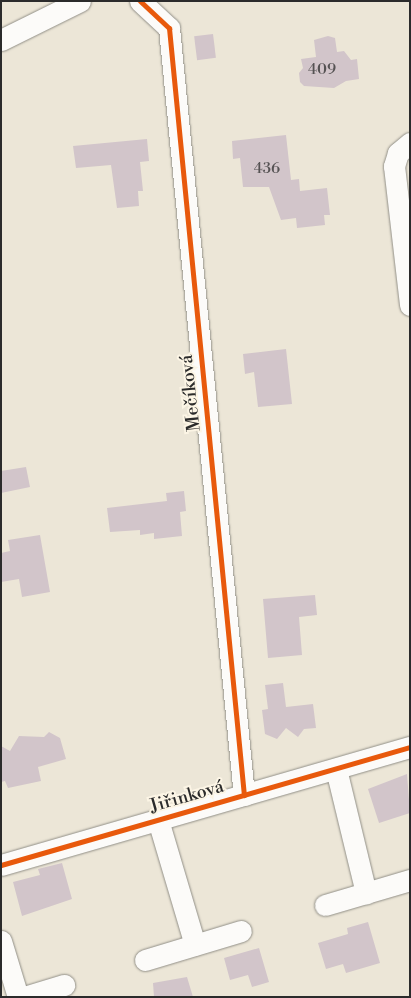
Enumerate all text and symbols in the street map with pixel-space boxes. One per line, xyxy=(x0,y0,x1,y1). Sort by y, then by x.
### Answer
house number: 409 xyxy=(308,61,336,79)
house number: 436 xyxy=(254,160,280,178)
street label: Mečíková xyxy=(176,354,206,432)
street label: Jiřinková xyxy=(148,776,226,818)

